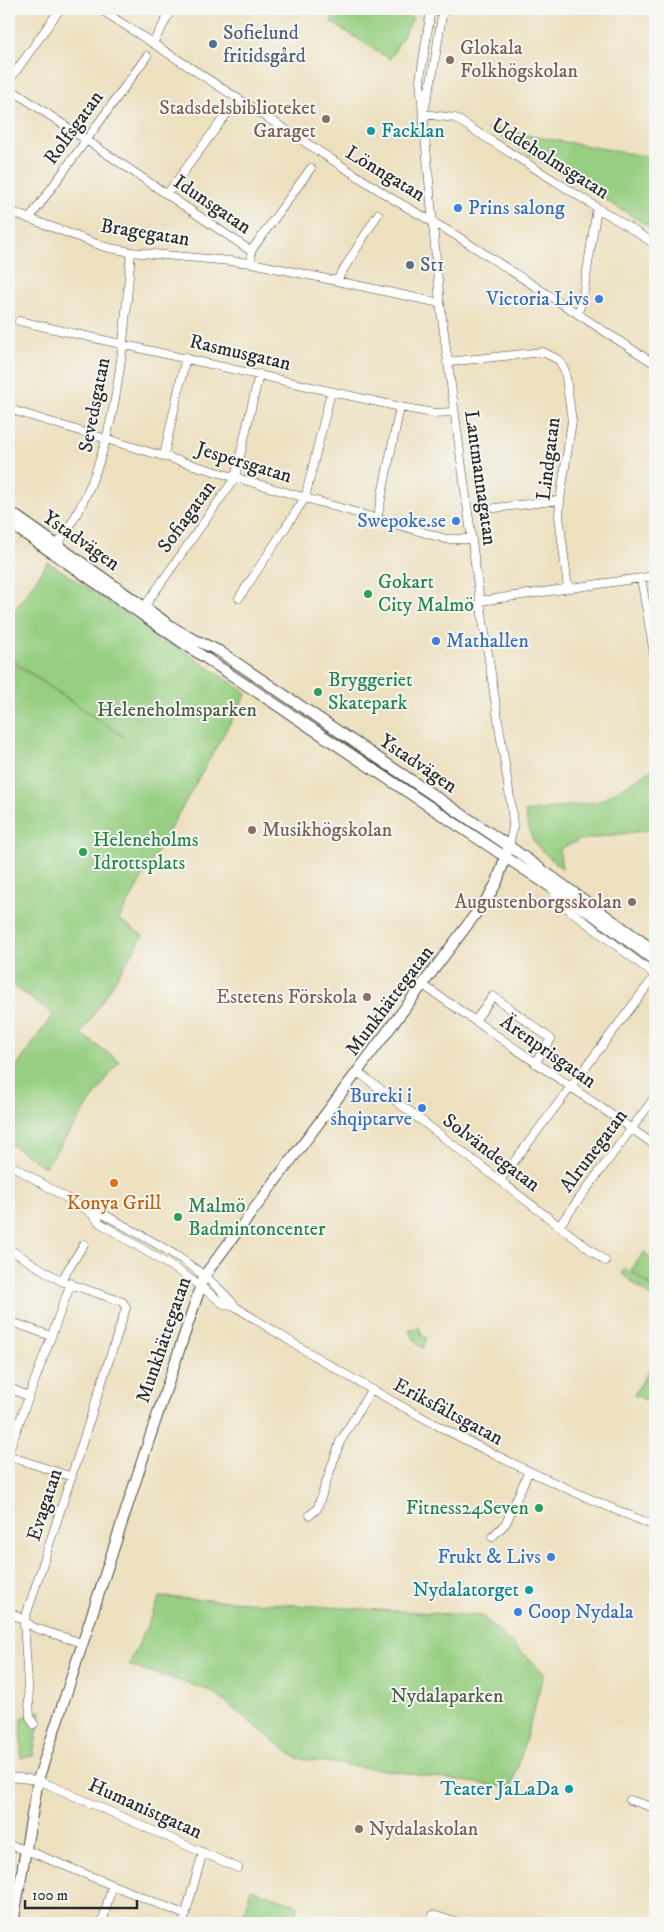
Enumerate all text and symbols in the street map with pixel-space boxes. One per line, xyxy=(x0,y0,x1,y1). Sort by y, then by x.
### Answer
place label: Sofielund fritidsgård xyxy=(223,21,306,69)
place label: Glokala Folkhögskolan xyxy=(460,36,579,84)
marker: Sofielund fritidsgård xyxy=(207,38,219,50)
marker: Glokala Folkhögskolan xyxy=(444,54,456,66)
street label: Rolfsgatan xyxy=(39,86,110,170)
place label: Stadsdelsbiblioteket Garaget xyxy=(159,96,316,144)
marker: Stadsdelsbiblioteket Garaget xyxy=(320,113,332,125)
street label: Uddeholmsgatan xyxy=(486,113,614,206)
place label: Facklan xyxy=(381,119,445,144)
marker: Facklan xyxy=(365,125,377,137)
street label: Lönngatan xyxy=(341,140,430,208)
street label: Idunsgatan xyxy=(168,170,256,240)
place label: Prins salong xyxy=(468,196,565,221)
marker: Prins salong xyxy=(452,202,464,214)
street label: Bragegatan xyxy=(99,214,192,252)
place label: St1 xyxy=(420,253,444,278)
marker: St1 xyxy=(404,259,416,271)
place label: Victoria Livs xyxy=(485,287,589,312)
marker: Victoria Livs xyxy=(593,293,605,305)
street label: Rasmusgatan xyxy=(187,329,294,377)
street label: Sevedsgatan xyxy=(74,355,117,455)
street label: Lantmannagatan xyxy=(458,409,502,548)
street label: Lindgatan xyxy=(532,415,567,502)
street label: Jespersgatan xyxy=(191,436,295,490)
street label: Sofiagatan xyxy=(152,475,222,558)
street label: Ystadvägen xyxy=(38,505,125,577)
place label: Swepoke.se xyxy=(357,509,446,534)
marker: Swepoke.se xyxy=(450,515,462,527)
place label: Gokart City Malmö xyxy=(378,570,474,618)
marker: Gokart City Malmö xyxy=(362,588,374,600)
place label: Mathallen xyxy=(446,629,529,654)
marker: Mathallen xyxy=(430,635,442,647)
place label: Bryggeriet Skatepark xyxy=(328,668,413,716)
marker: Bryggeriet Skatepark xyxy=(312,686,324,698)
park label: Heleneholmsparken xyxy=(97,698,257,723)
street label: Ystadvägen xyxy=(374,729,462,799)
place label: Musikhögskolan xyxy=(262,818,393,843)
marker: Musikhögskolan xyxy=(246,824,258,836)
place label: Heleneholms Idrottsplats xyxy=(93,828,199,876)
marker: Heleneholms Idrottsplats xyxy=(77,846,89,858)
place label: Augustenborgsskolan xyxy=(455,890,623,915)
marker: Augustenborgsskolan xyxy=(626,896,638,908)
street label: Munkhättegatan xyxy=(340,940,440,1061)
place label: Estetens Förskola xyxy=(216,985,357,1010)
marker: Estetens Förskola xyxy=(361,991,373,1003)
street label: Ärenprisgatan xyxy=(495,1010,601,1095)
place label: Bureki i shqiptarve xyxy=(330,1084,412,1132)
marker: Bureki i shqiptarve xyxy=(416,1102,428,1114)
street label: Alrunegatan xyxy=(554,1104,634,1198)
street label: Solvändegatan xyxy=(437,1108,545,1198)
marker: Konya Grill xyxy=(108,1177,120,1189)
place label: Konya Grill xyxy=(67,1191,161,1216)
place label: Malmö Badmintoncenter xyxy=(188,1194,326,1242)
marker: Malmö Badmintoncenter xyxy=(172,1211,184,1223)
street label: Munkhättegatan xyxy=(131,1273,197,1406)
street label: Eriksfältsgatan xyxy=(389,1373,508,1452)
street label: Evagatan xyxy=(22,1465,69,1544)
place label: Fitness24Seven xyxy=(406,1496,530,1521)
marker: Fitness24Seven xyxy=(533,1502,545,1514)
place label: Frukt & Livs xyxy=(437,1545,541,1570)
marker: Frukt & Livs xyxy=(545,1551,557,1563)
place label: Nydalatorget xyxy=(413,1578,519,1603)
marker: Nydalatorget xyxy=(523,1584,535,1596)
place label: Coop Nydala xyxy=(528,1600,634,1625)
marker: Coop Nydala xyxy=(512,1606,524,1618)
park label: Nydalaparken xyxy=(391,1684,504,1709)
street label: Humanistgatan xyxy=(84,1773,206,1845)
place label: Teater JaLaDa xyxy=(440,1777,559,1802)
marker: Teater JaLaDa xyxy=(563,1783,575,1795)
place label: Nydalaskolan xyxy=(369,1817,479,1842)
marker: Nydalaskolan xyxy=(353,1823,365,1835)
scale bar xyxy=(25,1877,138,1909)
text: 100 m xyxy=(32,1886,68,1905)

